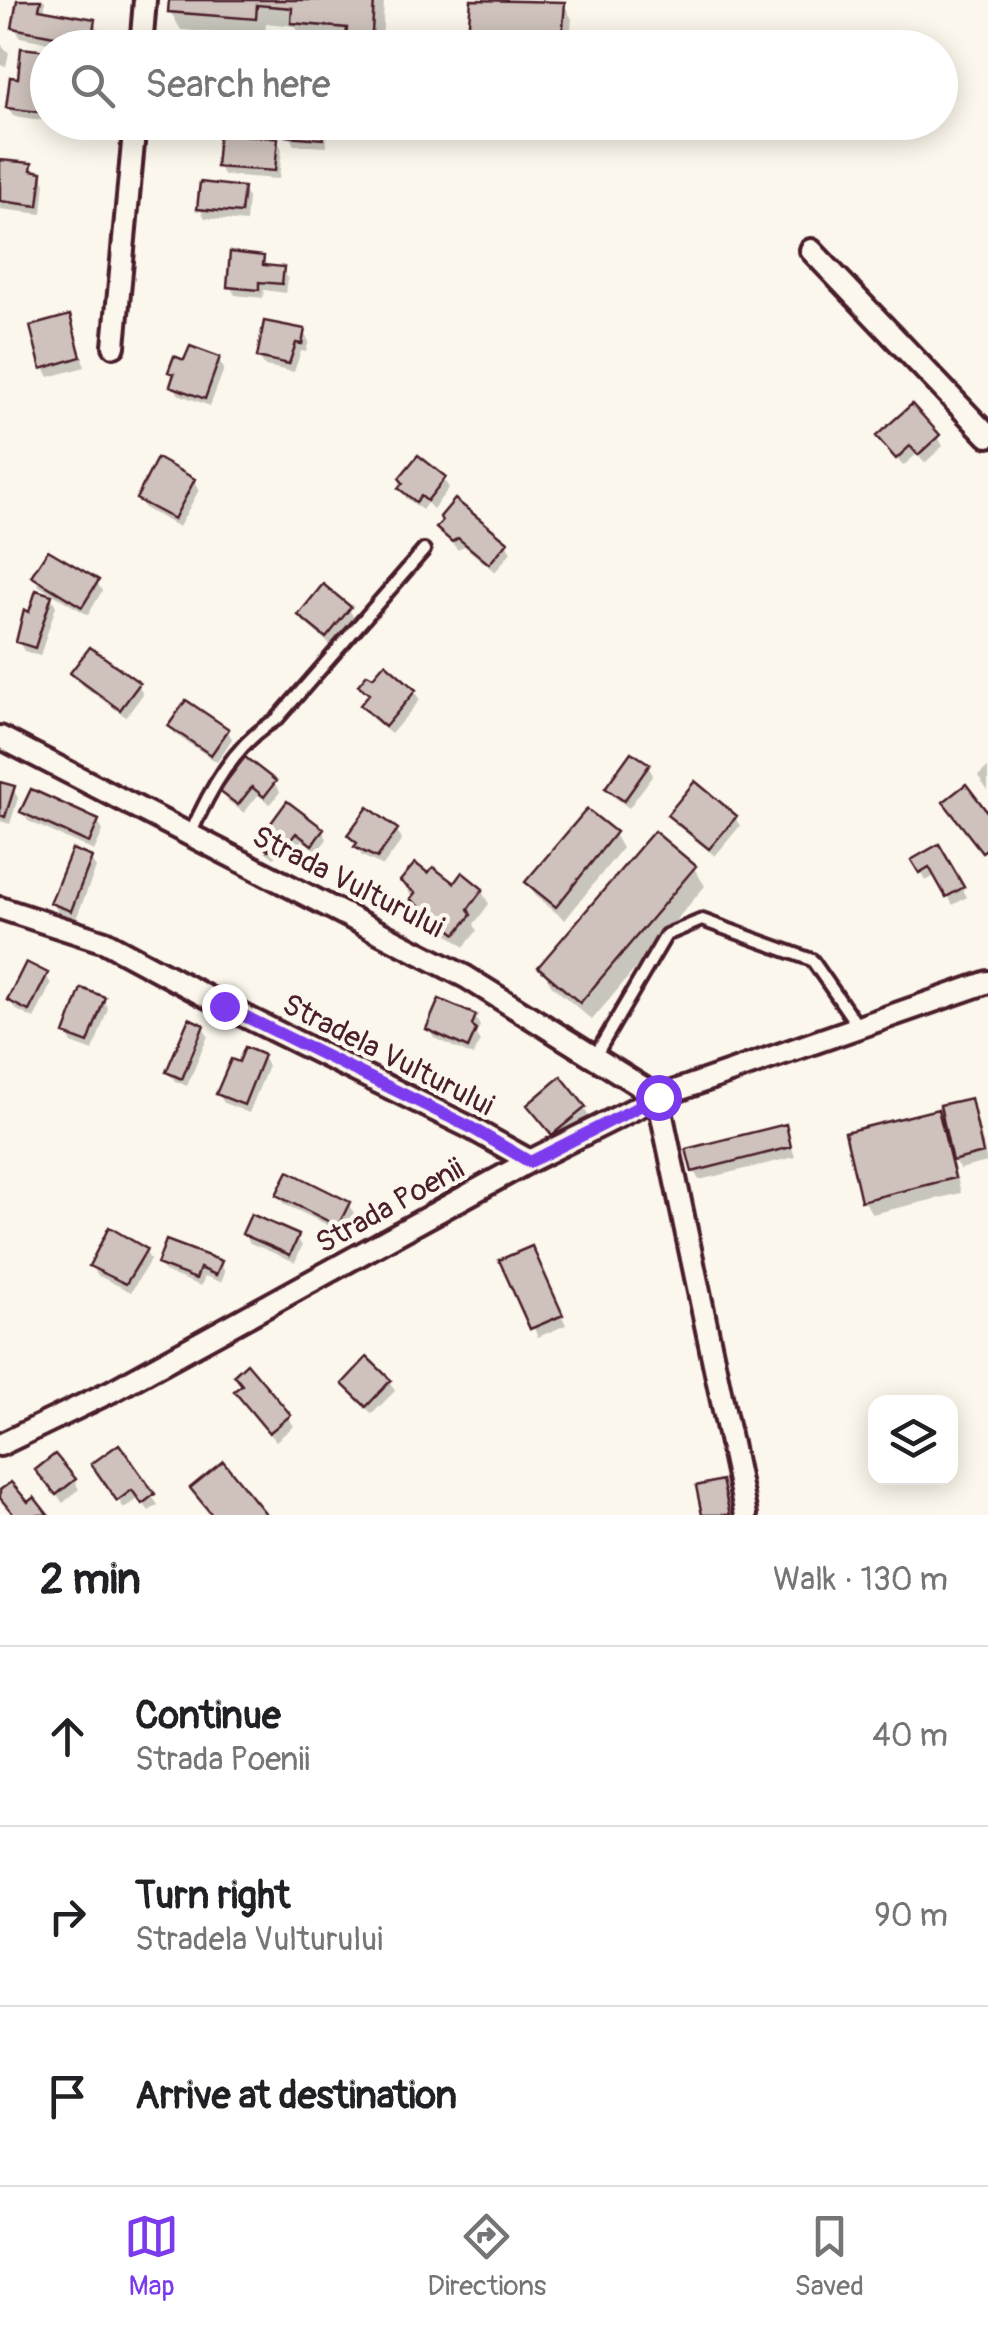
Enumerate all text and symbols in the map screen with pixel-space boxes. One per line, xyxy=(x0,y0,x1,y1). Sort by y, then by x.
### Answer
search box xyxy=(30,30,958,140)
icon: search xyxy=(65,58,120,113)
text: Search here xyxy=(145,61,331,109)
street label: Strada Vulturului xyxy=(246,818,450,946)
route end xyxy=(202,984,248,1030)
street label: Stradela Vulturului xyxy=(276,986,500,1124)
route start xyxy=(636,1075,682,1121)
street label: Strada Poenii xyxy=(309,1150,471,1262)
map controls xyxy=(868,1395,958,1485)
button: layers xyxy=(868,1395,958,1485)
text: 2 min xyxy=(40,1554,141,1606)
text: Walk · 130 m xyxy=(773,1560,948,1600)
text: Continue xyxy=(135,1692,281,1740)
icon: ahead xyxy=(40,1709,95,1764)
text: 40 m xyxy=(872,1716,948,1756)
text: Strada Poenii xyxy=(135,1740,310,1780)
text: Turn right xyxy=(135,1872,290,1920)
icon: right xyxy=(40,1889,95,1944)
text: 90 m xyxy=(874,1896,948,1936)
text: Stradela Vulturului xyxy=(135,1920,383,1960)
icon: arrive xyxy=(40,2069,95,2124)
text: Arrive at destination xyxy=(135,2072,457,2120)
tab: Map xyxy=(124,2209,179,2304)
tab: Directions xyxy=(427,2209,546,2304)
tab: Saved xyxy=(794,2209,864,2304)

